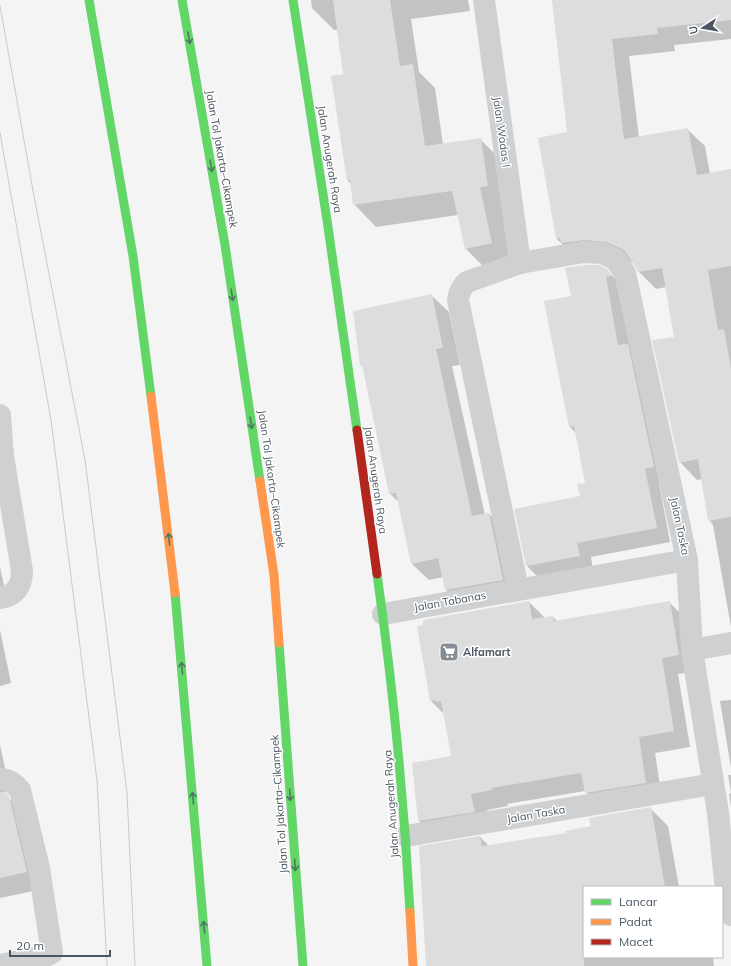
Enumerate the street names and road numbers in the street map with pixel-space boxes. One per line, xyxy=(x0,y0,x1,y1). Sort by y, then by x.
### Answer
street label: Jalan Tol Jakarta–Cikampek xyxy=(203,89,241,229)
street label: Jalan Wadas I xyxy=(490,96,514,168)
street label: Jalan Anugerah Raya xyxy=(315,104,345,214)
street label: Jalan Tol Jakarta–Cikampek xyxy=(255,409,289,549)
street label: Jalan Anugerah Raya xyxy=(362,425,390,535)
street label: Jalan Taska xyxy=(667,496,693,556)
street label: Jalan Tabanas xyxy=(413,588,487,614)
street label: Jalan Tol Jakarta–Cikampek xyxy=(267,734,291,874)
street label: Jalan Anugerah Raya xyxy=(380,749,402,859)
street label: Jalan Taska xyxy=(506,802,566,826)

